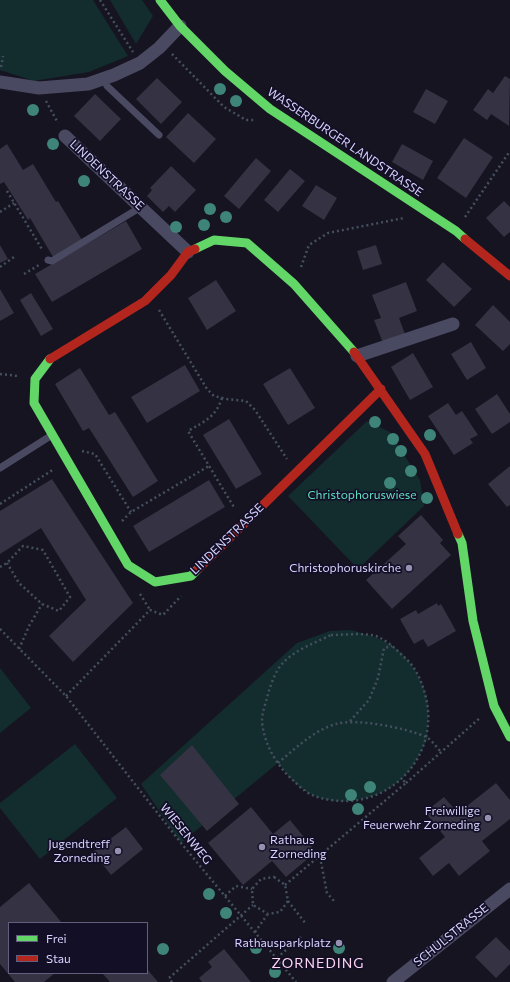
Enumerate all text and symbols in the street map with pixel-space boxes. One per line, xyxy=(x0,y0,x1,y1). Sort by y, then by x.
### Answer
street label: WASSERBURGER LANDSTRASSE xyxy=(264,84,426,200)
street label: LINDENSTRASSE xyxy=(67,137,147,213)
park label: Christophoruswiese xyxy=(307,488,417,502)
street label: LINDENSTRASSE xyxy=(187,500,267,578)
place label: Christophoruskirche xyxy=(289,561,401,575)
marker: Christophoruskirche xyxy=(404,563,414,573)
street label: WIESENWEG xyxy=(157,801,215,867)
place label: Freiwillige Feuerwehr Zorneding xyxy=(363,804,480,832)
marker: Freiwillige Feuerwehr Zorneding xyxy=(483,813,493,823)
place label: Rathaus Zorneding xyxy=(270,833,327,861)
place label: Jugendtreff Zorneding xyxy=(48,837,110,865)
marker: Rathaus Zorneding xyxy=(257,842,267,852)
marker: Jugendtreff Zorneding xyxy=(113,846,123,856)
street label: SCHULSTRASSE xyxy=(411,900,491,970)
legend xyxy=(8,922,148,974)
text: Frei xyxy=(46,931,67,945)
place label: Rathausparkplatz xyxy=(235,936,331,950)
marker: Rathausparkplatz xyxy=(334,938,344,948)
text: Stau xyxy=(46,951,71,965)
district label: ZORNEDING xyxy=(272,955,364,971)

